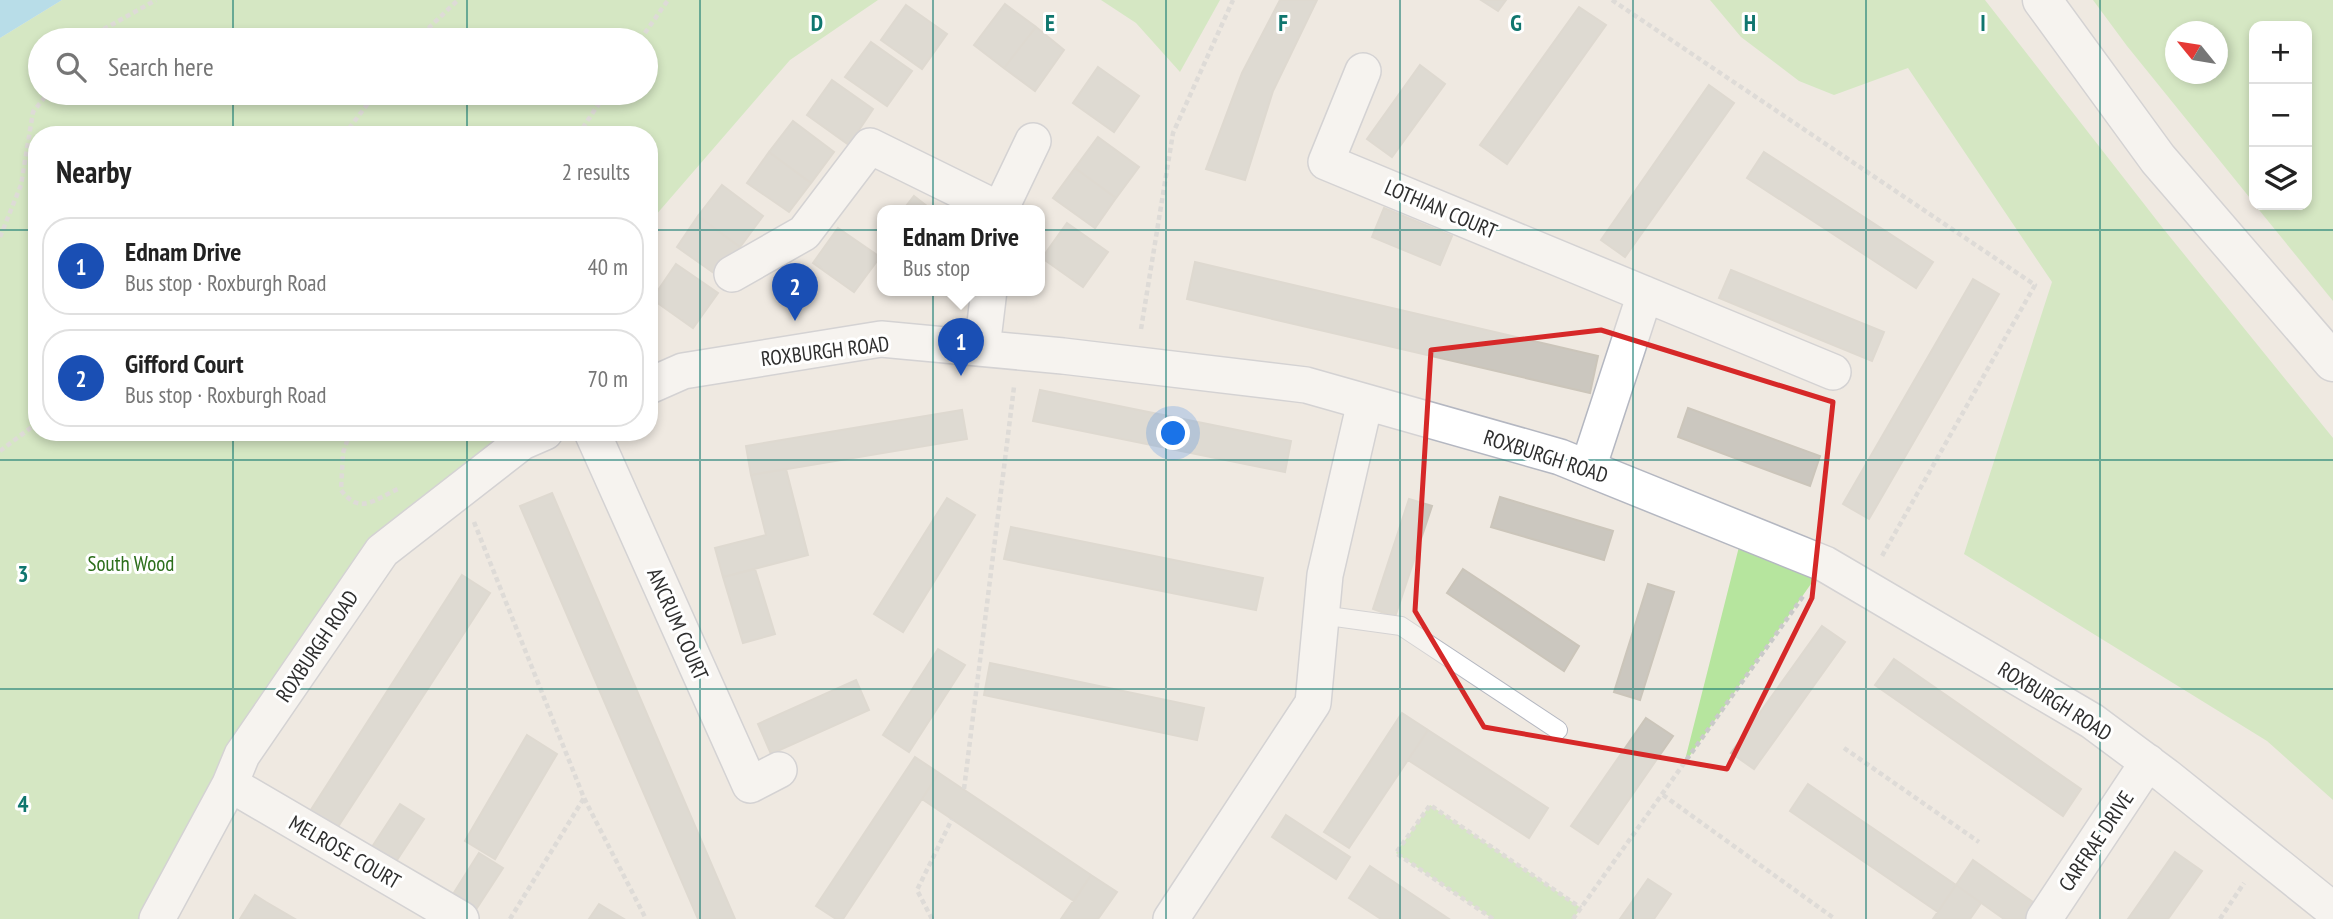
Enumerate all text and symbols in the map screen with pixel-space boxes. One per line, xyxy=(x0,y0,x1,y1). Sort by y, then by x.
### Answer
text: D xyxy=(811,8,823,37)
text: E xyxy=(1045,8,1055,37)
text: F xyxy=(1278,8,1288,37)
text: G xyxy=(1510,8,1522,37)
text: H xyxy=(1744,8,1756,37)
text: I xyxy=(1980,8,1986,37)
north arrow xyxy=(2165,21,2228,84)
map controls xyxy=(2249,21,2312,210)
button: + xyxy=(2249,21,2312,84)
search box xyxy=(28,28,658,105)
icon: search xyxy=(52,48,90,86)
text: Search here xyxy=(108,50,214,83)
button: − xyxy=(2249,84,2312,147)
button: layers xyxy=(2249,147,2312,210)
text: Nearby xyxy=(56,152,131,191)
text: 2 results xyxy=(562,157,630,186)
street label: LOTHIAN COURT xyxy=(1381,173,1502,245)
popup xyxy=(877,205,1045,296)
text: Ednam Drive xyxy=(903,220,1019,253)
text: Ednam Drive xyxy=(125,235,241,268)
text: 1 xyxy=(76,252,87,281)
text: 40 m xyxy=(587,252,628,281)
text: Bus stop xyxy=(903,253,970,282)
pin: 2 xyxy=(772,263,818,321)
text: Bus stop · Roxburgh Road xyxy=(125,268,327,297)
pin: 1 xyxy=(938,318,984,376)
street label: ROXBURGH ROAD xyxy=(759,330,891,372)
text: Gifford Court xyxy=(125,347,244,380)
text: 2 xyxy=(76,364,87,393)
text: 70 m xyxy=(587,364,628,393)
text: Bus stop · Roxburgh Road xyxy=(125,380,327,409)
your location xyxy=(1156,416,1190,450)
street label: ROXBURGH ROAD xyxy=(1480,423,1612,489)
park label: South Wood xyxy=(88,550,174,577)
text: 3 xyxy=(18,559,29,588)
street label: ANCRUM COURT xyxy=(641,564,715,685)
street label: ROXBURGH ROAD xyxy=(270,585,364,707)
street label: ROXBURGH ROAD xyxy=(1993,655,2117,747)
street label: CARFRAE DRIVE xyxy=(2053,786,2139,896)
text: 4 xyxy=(18,789,29,818)
street label: MELROSE COURT xyxy=(284,809,406,895)

